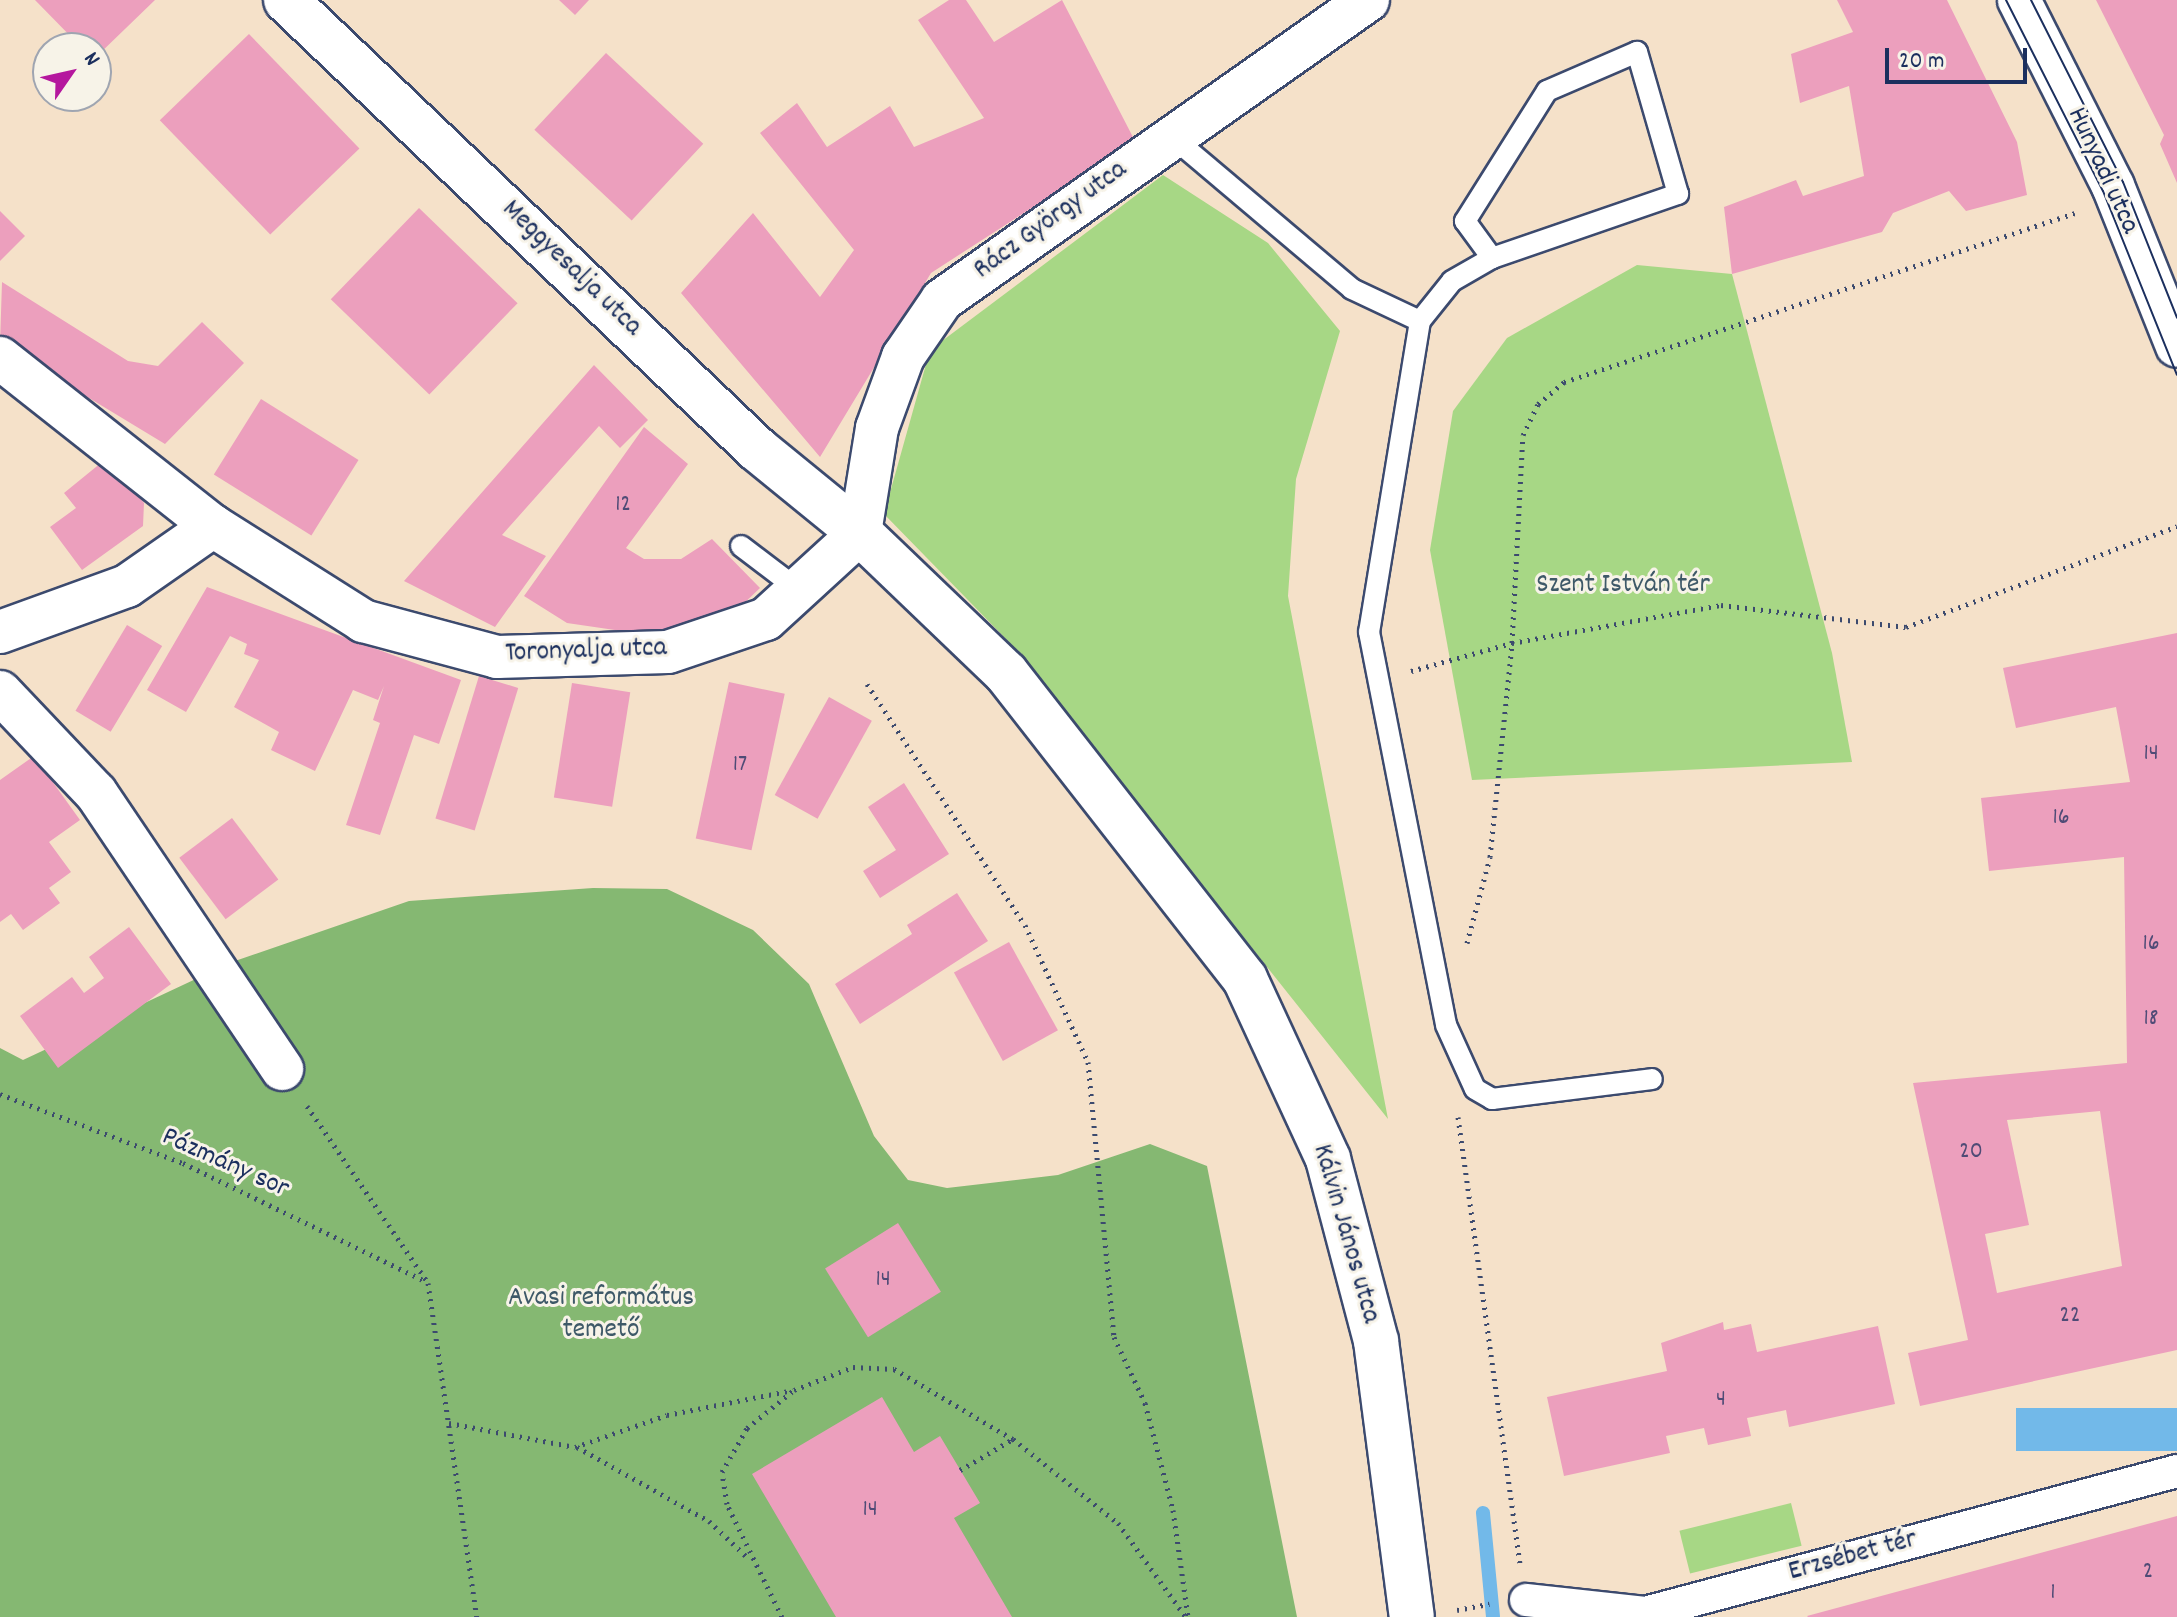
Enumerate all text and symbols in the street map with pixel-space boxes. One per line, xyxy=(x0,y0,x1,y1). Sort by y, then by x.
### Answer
north arrow xyxy=(32,32,112,112)
scale bar xyxy=(1889,32,2031,82)
text: 20 m xyxy=(1899,45,1945,79)
text: N xyxy=(75,46,107,73)
street label: Hunyadi utca xyxy=(2058,103,2146,239)
street label: Rácz György utca xyxy=(968,154,1134,288)
street label: Meggyesalja utca xyxy=(494,194,648,344)
house number: 12 xyxy=(615,492,631,520)
park label: Szent István tér xyxy=(1536,569,1710,603)
street label: Toronyalja utca xyxy=(505,632,667,672)
house number: 14 xyxy=(2143,741,2159,769)
house number: 17 xyxy=(733,752,747,780)
house number: 16 xyxy=(2052,805,2070,833)
house number: 16 xyxy=(2142,931,2160,959)
house number: 18 xyxy=(2144,1006,2158,1034)
street label: Pázmány sor xyxy=(156,1121,294,1207)
house number: 20 xyxy=(1959,1139,1983,1167)
street label: Kálvin János utca xyxy=(1303,1141,1387,1327)
house number: 14 xyxy=(875,1267,891,1295)
park label: Avasi református temető xyxy=(508,1282,694,1348)
house number: 22 xyxy=(2060,1303,2080,1331)
house number: 4 xyxy=(1716,1387,1726,1415)
house number: 14 xyxy=(862,1497,878,1525)
street label: Erzsébet tér xyxy=(1785,1524,1921,1590)
house number: 2 xyxy=(2143,1559,2153,1587)
house number: 1 xyxy=(2050,1580,2056,1608)

